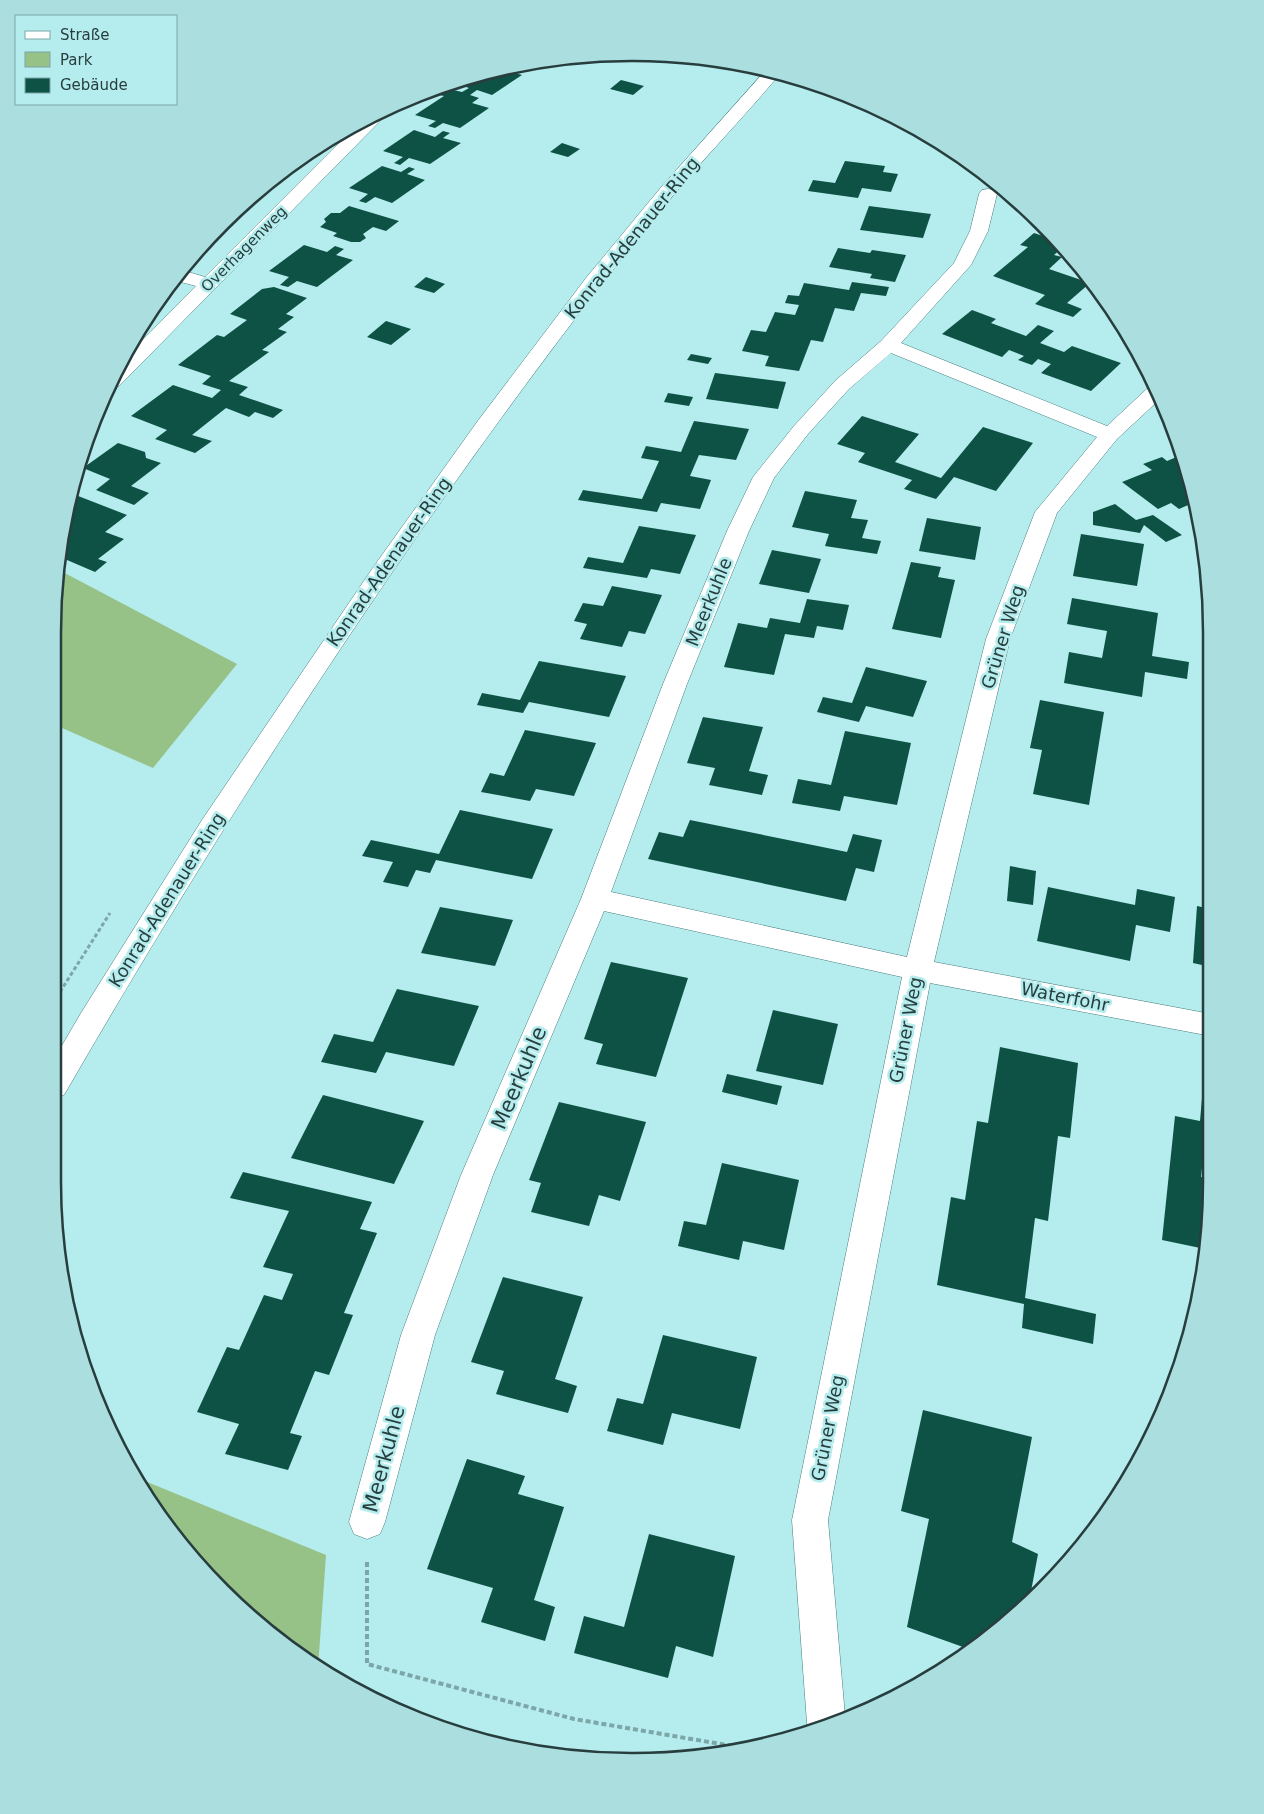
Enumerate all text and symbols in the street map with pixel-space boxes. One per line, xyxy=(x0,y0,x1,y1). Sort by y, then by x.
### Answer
legend xyxy=(15,15,178,105)
text: Straße xyxy=(60,26,109,44)
text: Park xyxy=(60,51,93,69)
text: Gebäude xyxy=(60,76,128,94)
street label: Konrad-Adenauer-Ring xyxy=(560,153,703,323)
street label: Overhagenweg xyxy=(197,202,291,296)
street label: Konrad-Adenauer-Ring xyxy=(322,473,455,650)
street label: Meerkuhle xyxy=(681,554,736,649)
street label: Grüner Weg xyxy=(977,582,1028,691)
street label: Konrad-Adenauer-Ring xyxy=(104,809,229,991)
street label: Grüner Weg xyxy=(885,975,926,1085)
street label: Waterfohr xyxy=(1019,978,1112,1015)
street label: Meerkuhle xyxy=(487,1023,551,1133)
street label: Grüner Weg xyxy=(807,1373,848,1483)
street label: Meerkuhle xyxy=(358,1403,410,1515)

